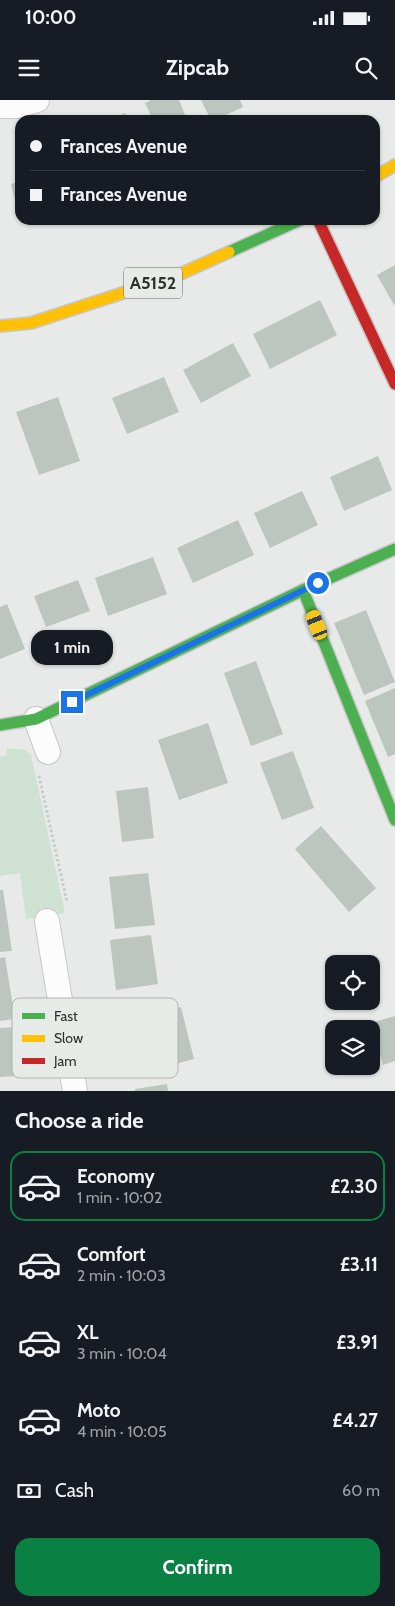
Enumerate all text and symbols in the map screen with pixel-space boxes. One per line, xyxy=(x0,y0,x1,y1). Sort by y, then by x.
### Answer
text: 10:00 xyxy=(25,6,76,29)
icon: menu xyxy=(15,54,43,82)
text: Zipcab xyxy=(166,54,229,81)
icon: search xyxy=(352,54,380,82)
text: Frances Avenue xyxy=(60,135,187,158)
text: Frances Avenue xyxy=(60,183,187,206)
road number: A5152 xyxy=(124,268,182,298)
route start xyxy=(307,572,329,594)
car xyxy=(304,608,329,642)
callout: 1 min xyxy=(31,630,113,664)
text: 1 min xyxy=(54,638,90,657)
route end xyxy=(61,691,83,713)
map controls xyxy=(325,955,380,1075)
button: locate xyxy=(325,955,380,1010)
legend xyxy=(12,998,178,1078)
text: Fast xyxy=(54,1007,78,1025)
button: layers xyxy=(325,1020,380,1075)
text: Slow xyxy=(54,1029,83,1047)
text: Jam xyxy=(53,1052,76,1070)
text: Choose a ride xyxy=(15,1107,144,1134)
icon: car xyxy=(17,1164,62,1209)
text: Economy xyxy=(77,1165,155,1188)
text: £2.30 xyxy=(330,1175,378,1198)
text: 1 min · 10:02 xyxy=(77,1188,162,1207)
icon: car xyxy=(17,1242,62,1287)
text: Comfort xyxy=(77,1243,146,1266)
text: £3.11 xyxy=(340,1253,378,1276)
text: 2 min · 10:03 xyxy=(77,1266,166,1285)
icon: car xyxy=(17,1320,62,1365)
text: XL xyxy=(77,1321,98,1344)
text: £3.91 xyxy=(336,1331,378,1354)
text: 3 min · 10:04 xyxy=(77,1344,167,1363)
icon: car xyxy=(17,1398,62,1443)
text: Moto xyxy=(77,1399,121,1422)
text: £4.27 xyxy=(332,1409,378,1432)
text: 4 min · 10:05 xyxy=(77,1422,167,1441)
icon: cash xyxy=(15,1477,43,1505)
text: Cash xyxy=(55,1479,94,1502)
text: 60 m xyxy=(342,1481,380,1500)
button: Confirm xyxy=(15,1538,380,1596)

